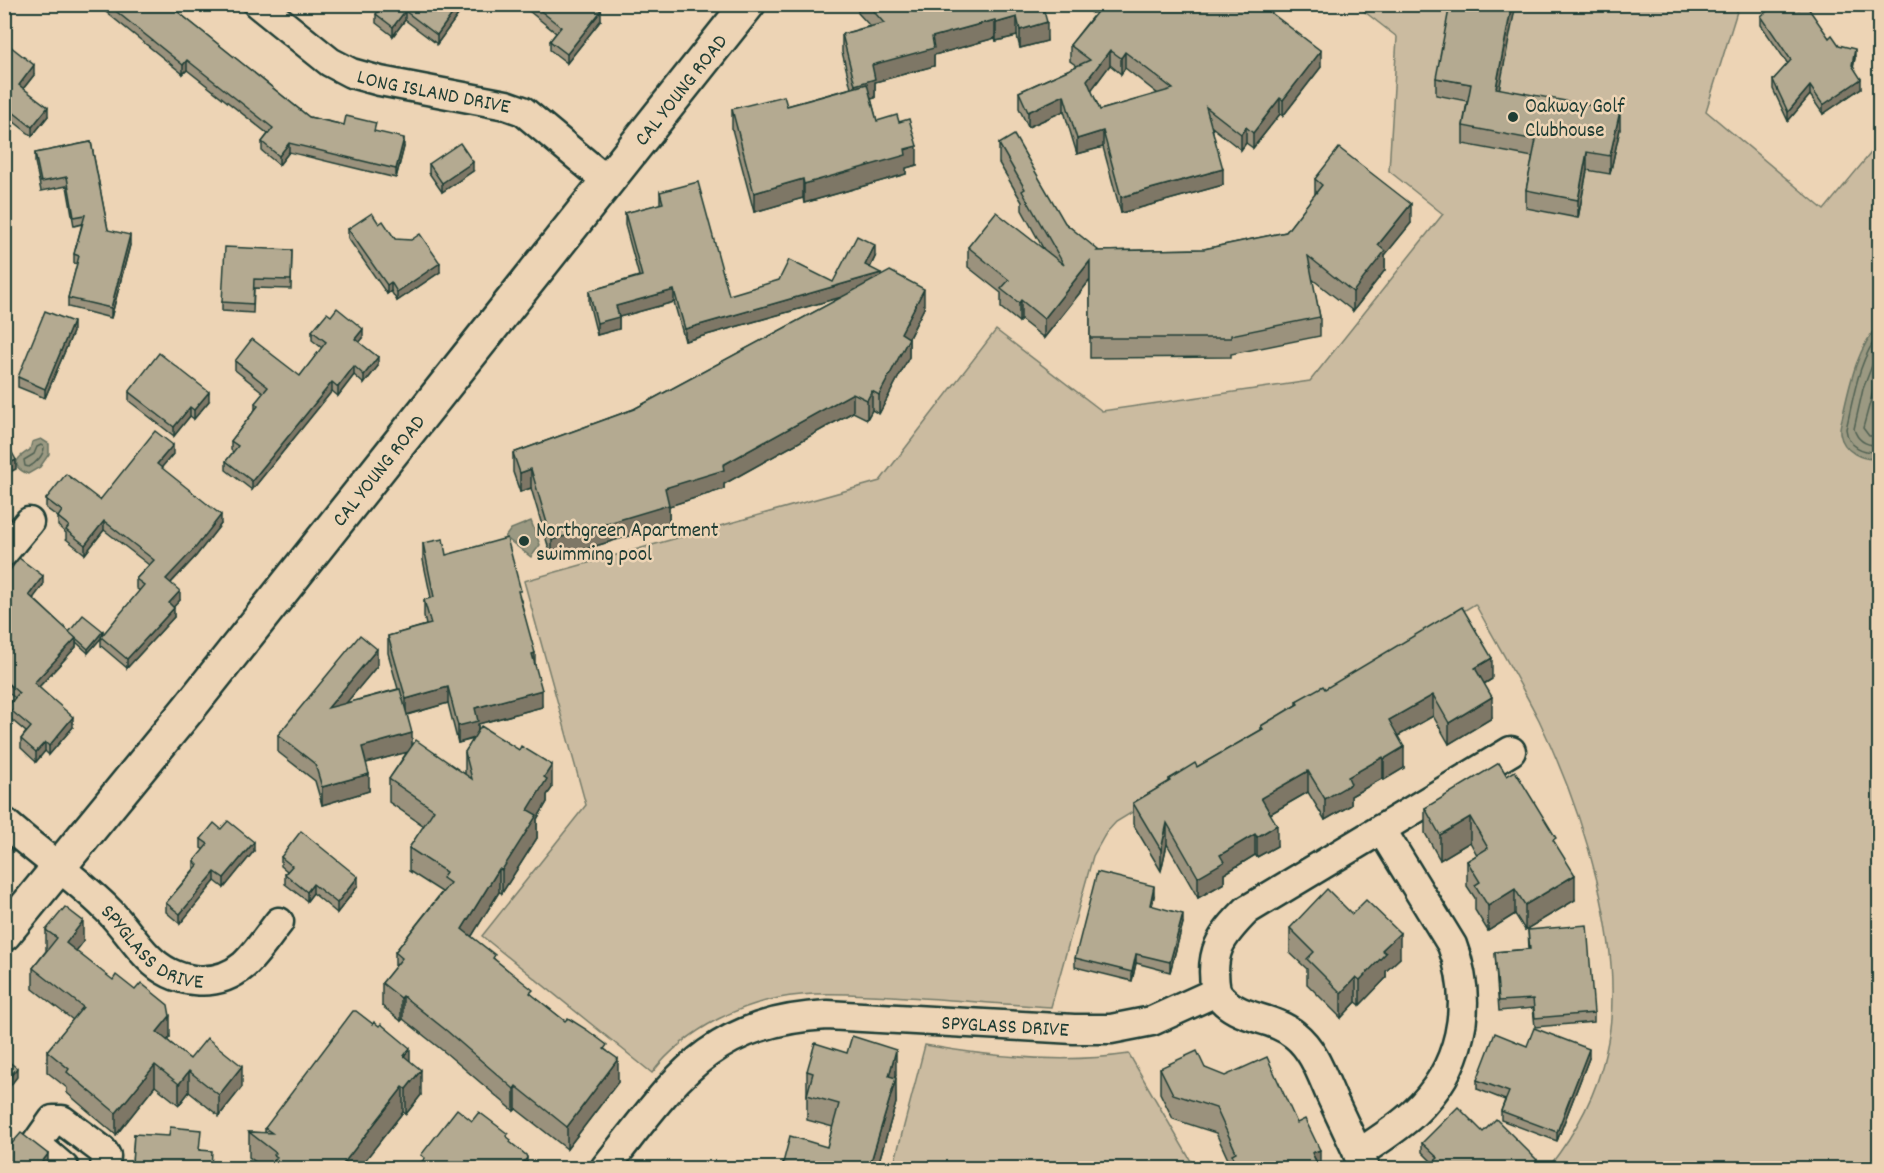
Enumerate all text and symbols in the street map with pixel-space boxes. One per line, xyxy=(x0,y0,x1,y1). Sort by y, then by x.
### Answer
street label: CAL YOUNG ROAD xyxy=(629,29,737,154)
street label: LONG ISLAND DRIVE xyxy=(353,63,513,124)
place label: Oakway Golf Clubhouse xyxy=(1525,93,1625,147)
marker: Oakway Golf Clubhouse xyxy=(1506,110,1520,124)
street label: CAL YOUNG ROAD xyxy=(326,409,434,534)
place label: Northgreen Apartment swimming pool xyxy=(536,517,719,571)
marker: Northgreen Apartment swimming pool xyxy=(517,534,531,548)
street label: SPYGLASS DRIVE xyxy=(92,899,204,999)
street label: SPYGLASS DRIVE xyxy=(940,1009,1070,1047)

